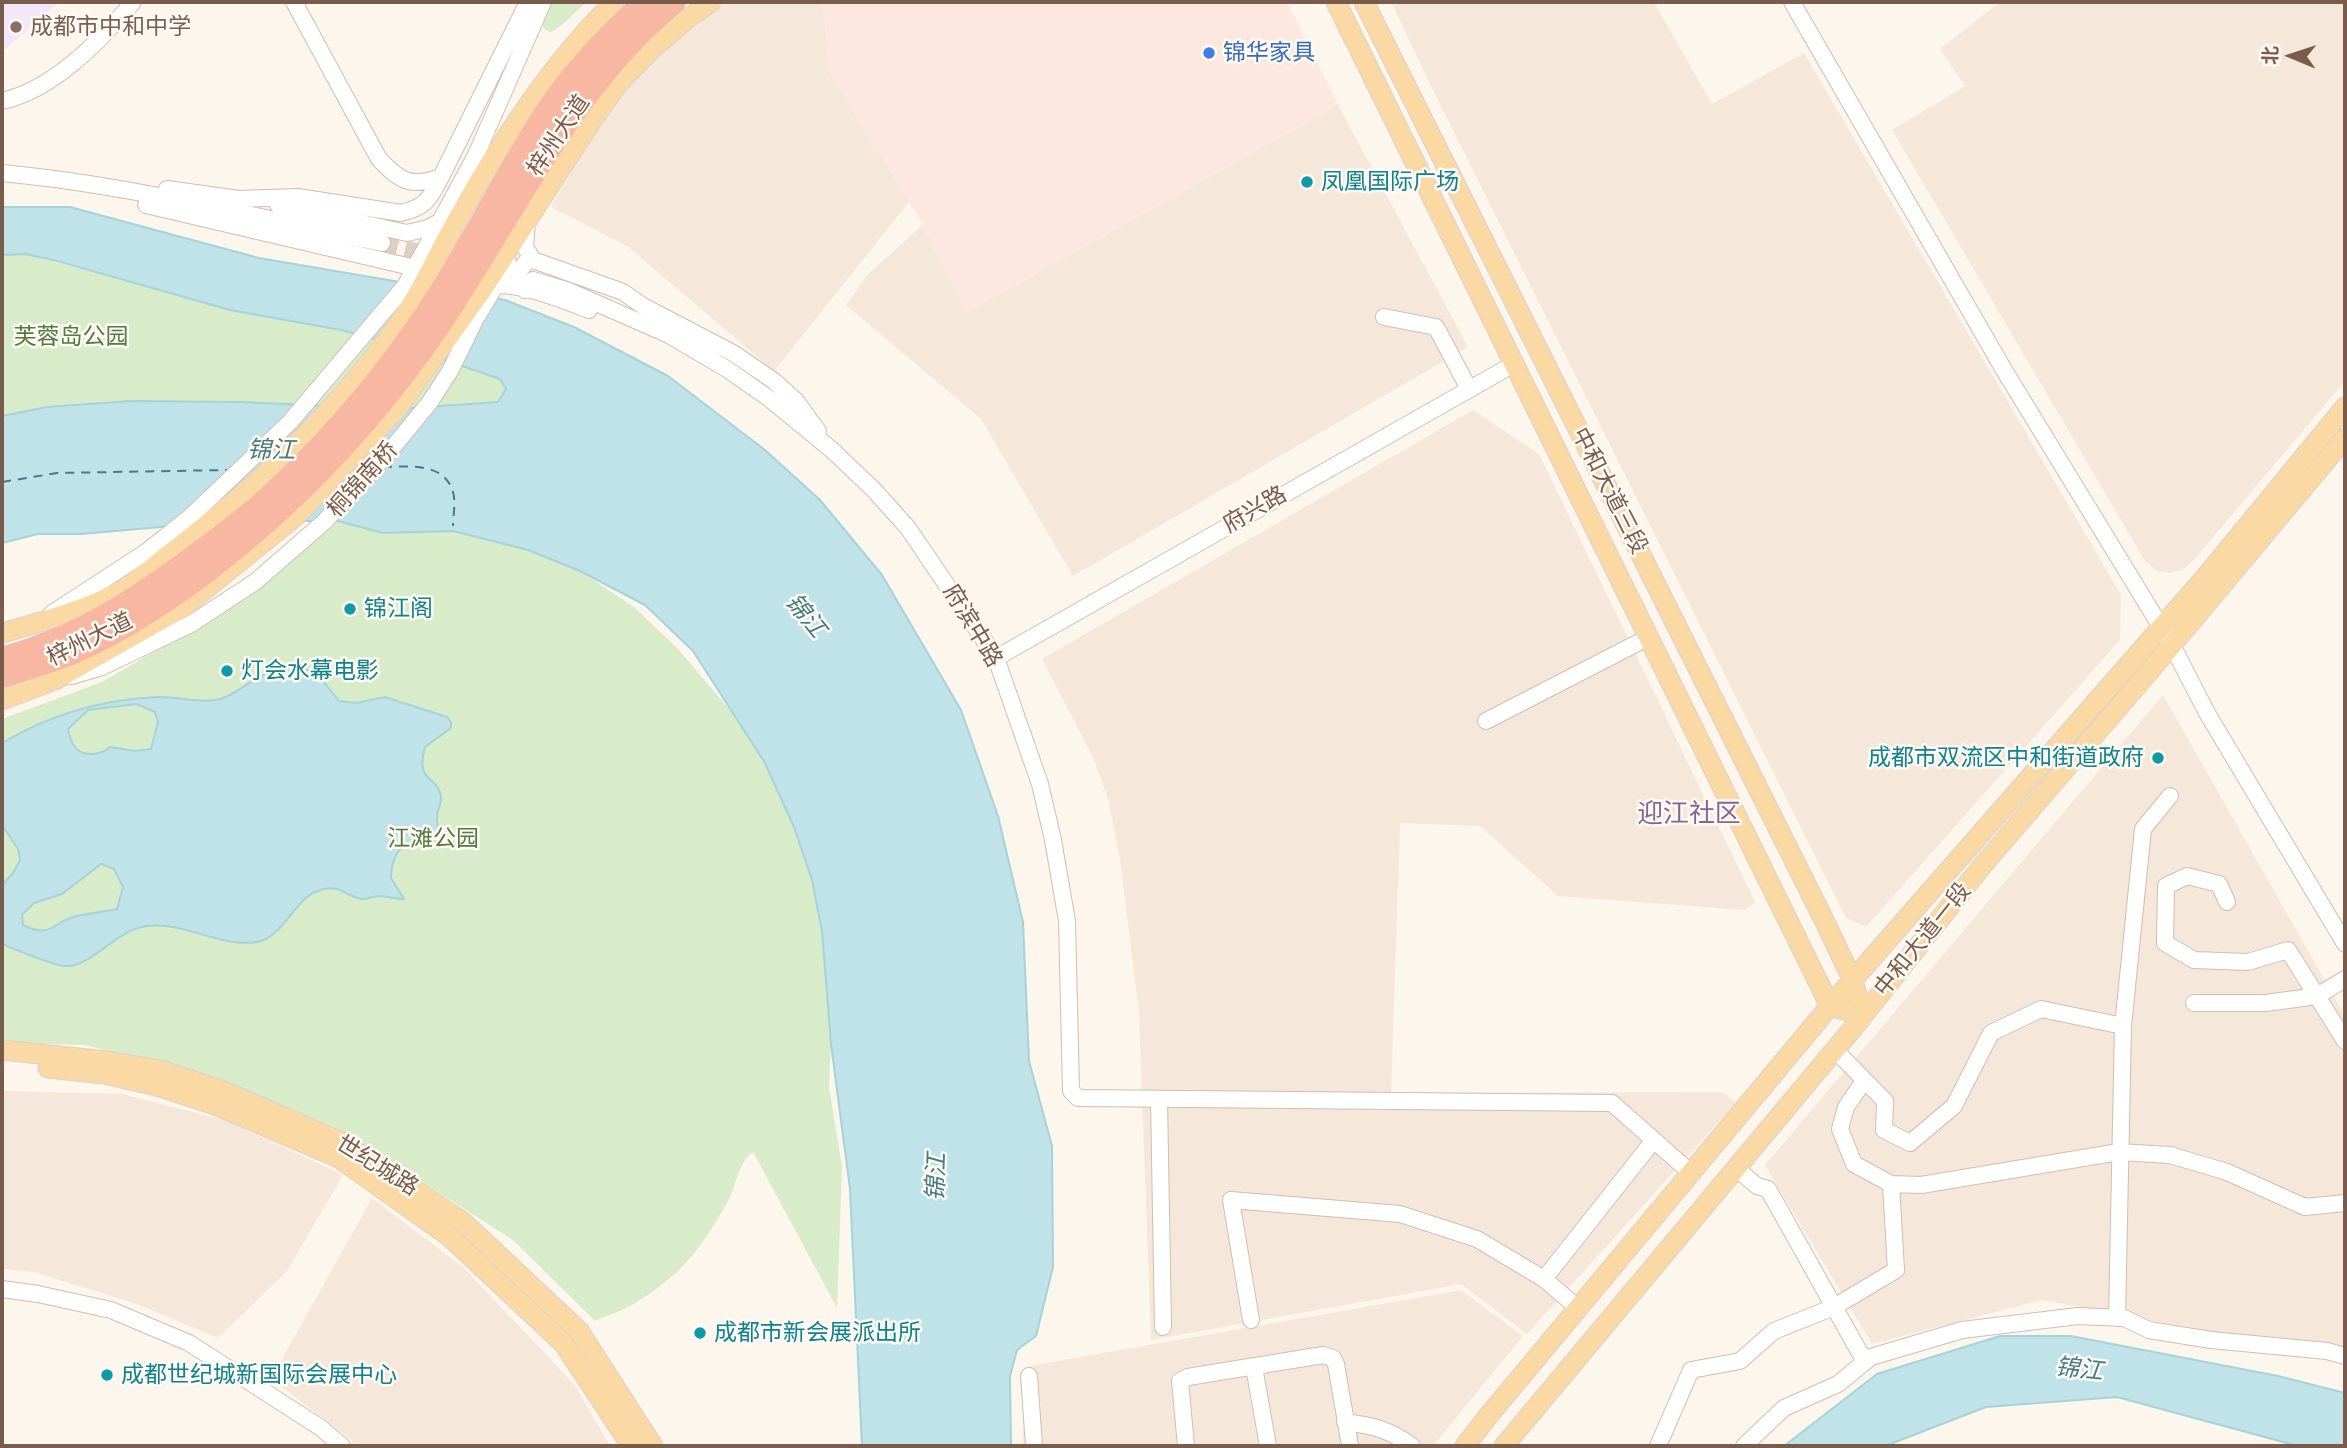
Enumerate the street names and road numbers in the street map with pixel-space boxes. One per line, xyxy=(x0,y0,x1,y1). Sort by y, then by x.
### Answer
street label: 梓州大道 xyxy=(522,90,596,182)
street label: 中和大道三段 xyxy=(1565,423,1653,559)
street label: 桐锦南桥 xyxy=(322,437,404,523)
street label: 府兴路 xyxy=(1218,481,1292,539)
street label: 府滨中路 xyxy=(936,579,1008,673)
street label: 梓州大道 xyxy=(43,607,137,673)
street label: 中和大道一段 xyxy=(1869,878,1977,1002)
street label: 世纪城路 xyxy=(331,1130,423,1202)

